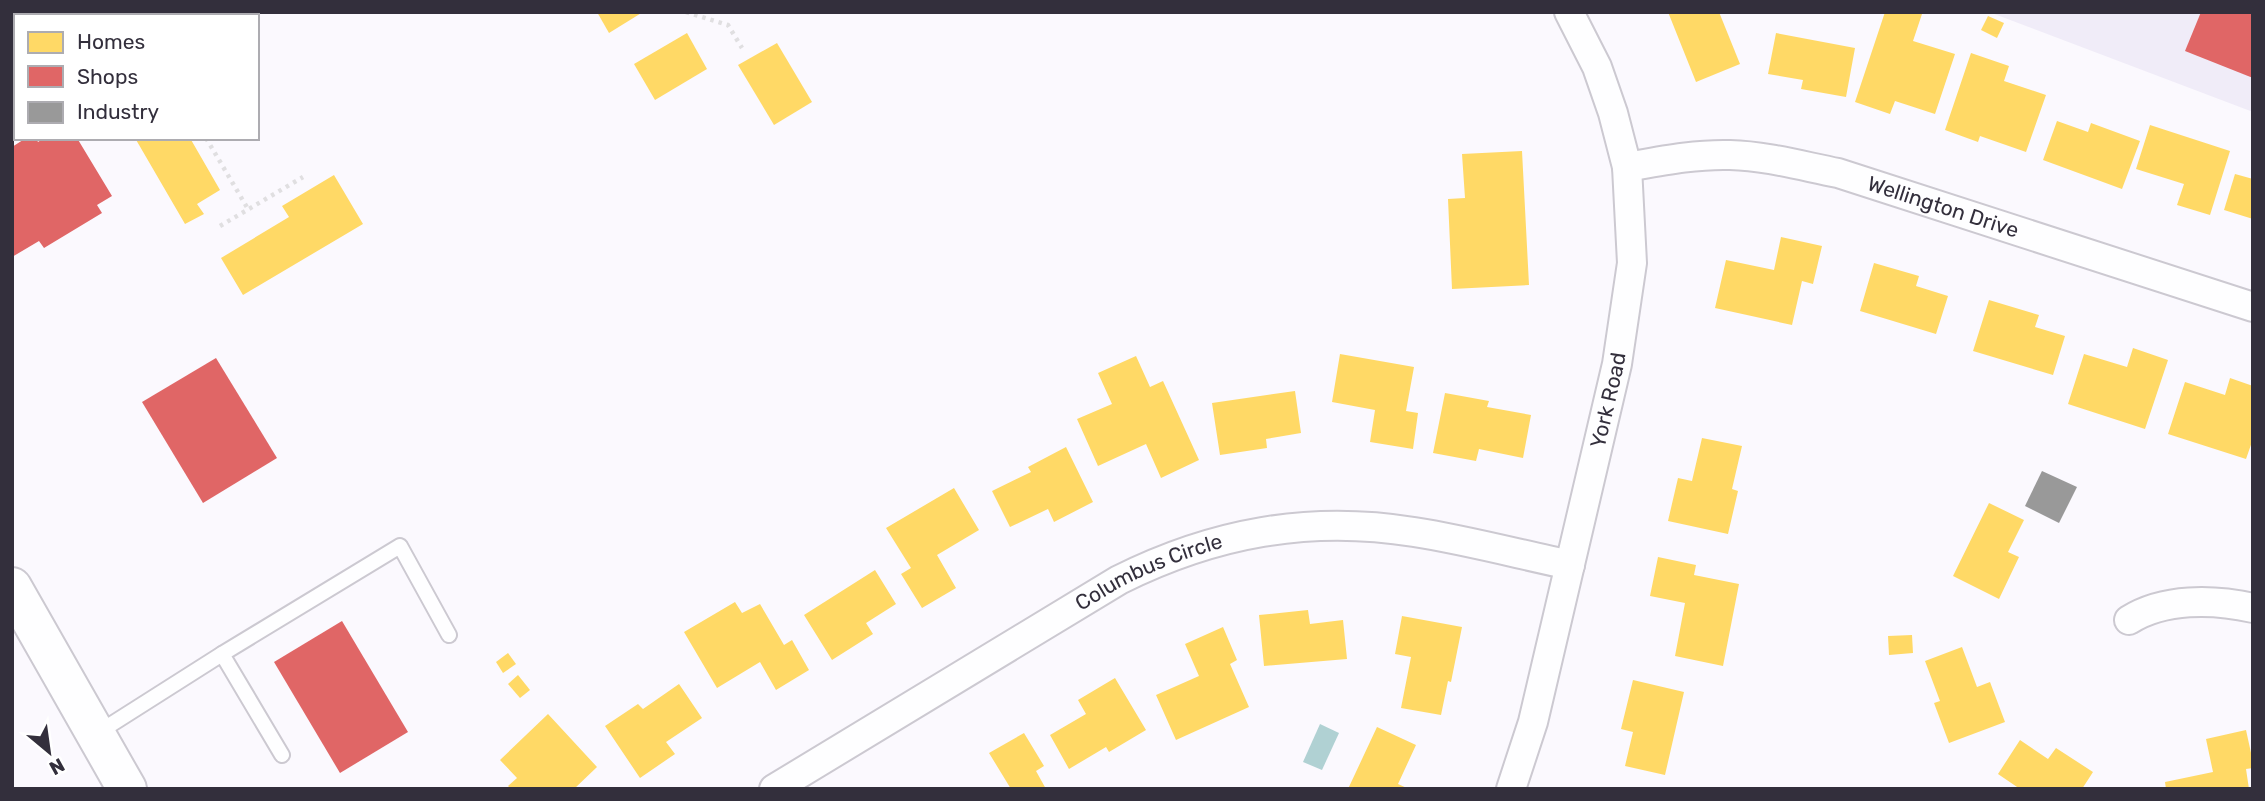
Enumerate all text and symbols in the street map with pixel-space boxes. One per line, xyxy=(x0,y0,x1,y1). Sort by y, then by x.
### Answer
legend xyxy=(14,14,259,140)
text: Homes xyxy=(77,29,145,54)
text: Shops xyxy=(77,64,138,89)
text: Industry xyxy=(77,99,159,124)
street label: Wellington Drive xyxy=(1865,170,2022,243)
street label: York Road xyxy=(1585,351,1631,450)
street label: Columbus Circle xyxy=(1071,528,1225,616)
north arrow xyxy=(14,717,84,787)
text: N xyxy=(45,753,69,780)

